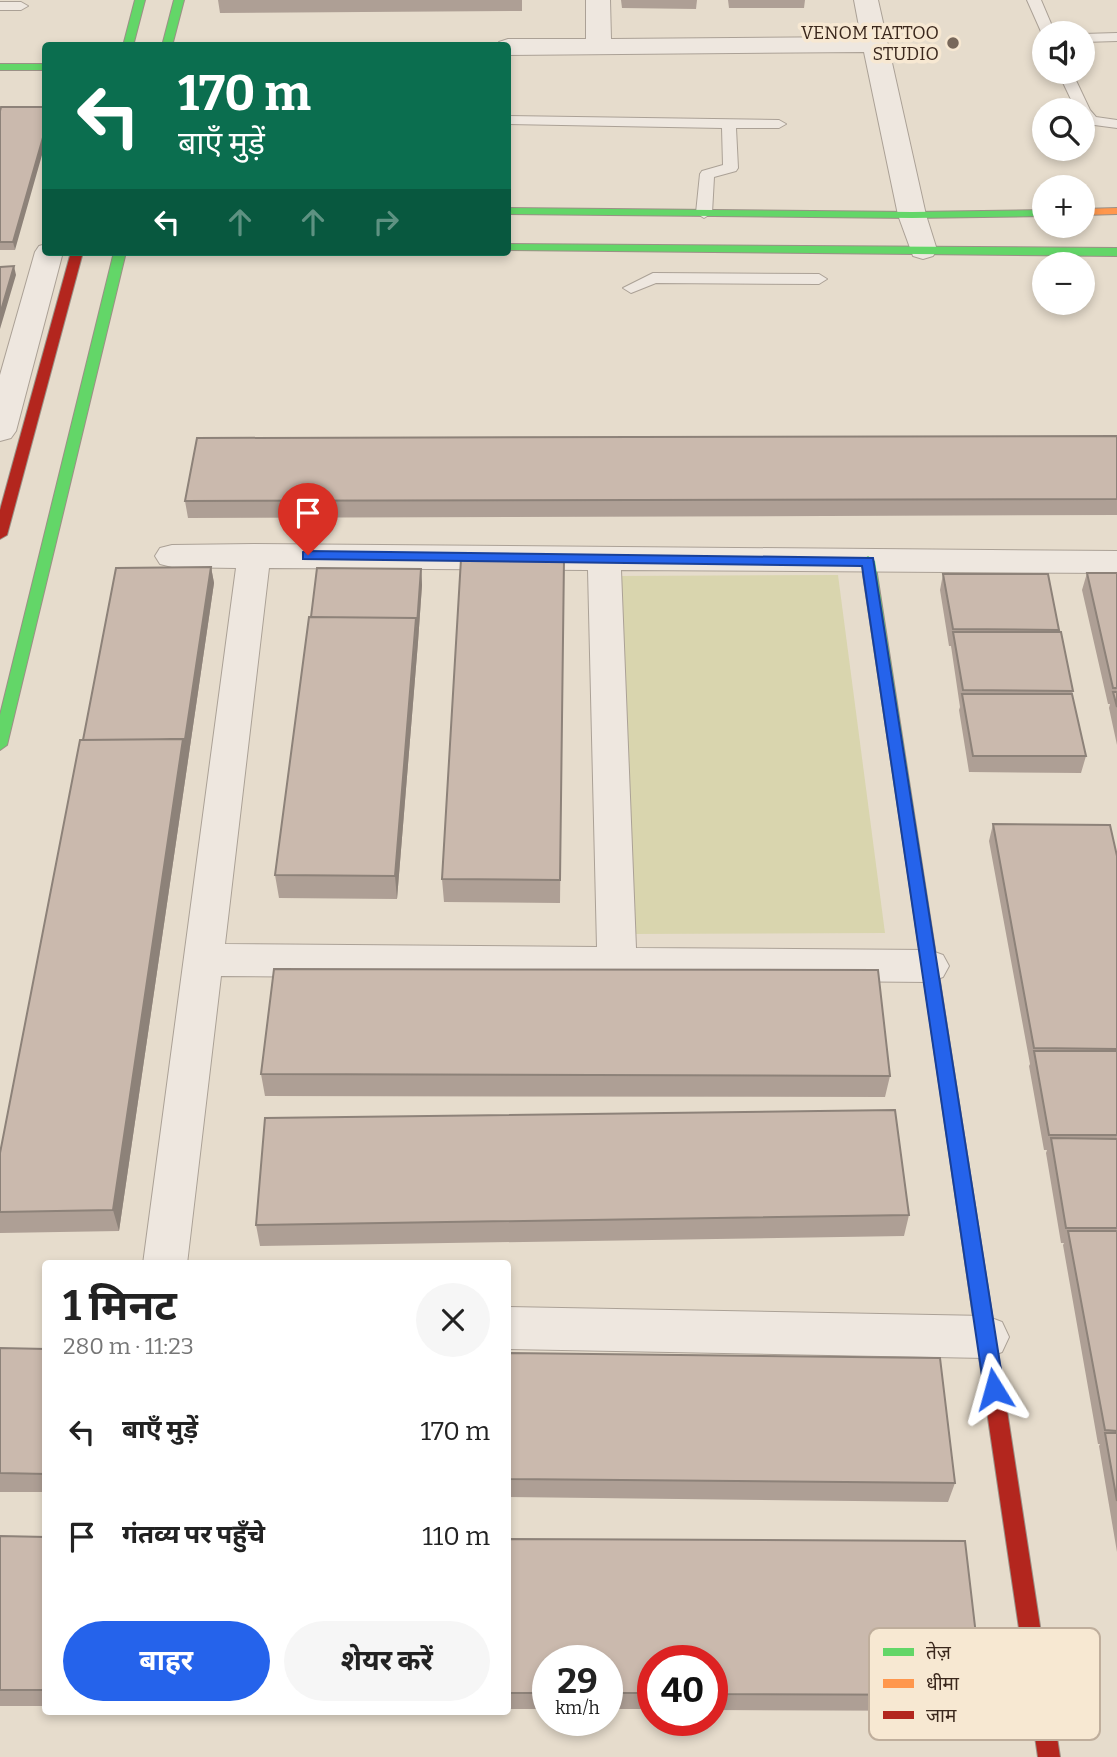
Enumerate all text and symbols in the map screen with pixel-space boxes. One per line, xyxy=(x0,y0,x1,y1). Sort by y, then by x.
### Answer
map controls xyxy=(1032,21,1095,315)
button: sound xyxy=(1032,21,1095,84)
place label: VENOM TATTOO STUDIO xyxy=(801,22,939,65)
marker: VENOM TATTOO STUDIO xyxy=(945,35,961,51)
text: 170 m xyxy=(178,64,311,123)
icon: left xyxy=(63,70,154,161)
button: search xyxy=(1032,98,1095,161)
text: बाएँ मुड़ें xyxy=(178,124,265,162)
button: + xyxy=(1032,175,1095,238)
icon: left xyxy=(148,203,186,241)
icon: ahead xyxy=(221,203,259,241)
icon: ahead xyxy=(294,203,332,241)
icon: right xyxy=(367,203,405,241)
button: − xyxy=(1032,252,1095,315)
pin xyxy=(278,483,338,555)
icon: arrive xyxy=(289,494,327,532)
text: 1 मिनट xyxy=(63,1281,177,1331)
button: close xyxy=(416,1283,490,1357)
text: 280 m · 11:23 xyxy=(63,1332,194,1360)
position arrow xyxy=(957,1352,1031,1426)
icon: left xyxy=(63,1413,101,1451)
text: बाएँ मुड़ें xyxy=(122,1414,198,1445)
text: 170 m xyxy=(420,1416,490,1447)
icon: arrive xyxy=(63,1518,101,1556)
text: गंतव्य पर पहुँचे xyxy=(122,1519,265,1550)
text: 110 m xyxy=(422,1521,490,1552)
button: बाहर xyxy=(63,1621,270,1701)
button: शेयर करें xyxy=(284,1621,490,1701)
legend xyxy=(869,1628,1100,1740)
text: तेज़ xyxy=(926,1641,952,1664)
speed limit sign: 40 xyxy=(637,1645,728,1736)
text: 29 xyxy=(557,1660,598,1702)
text: धीमा xyxy=(926,1672,960,1695)
text: km/h xyxy=(555,1697,600,1719)
text: जाम xyxy=(926,1704,957,1727)

